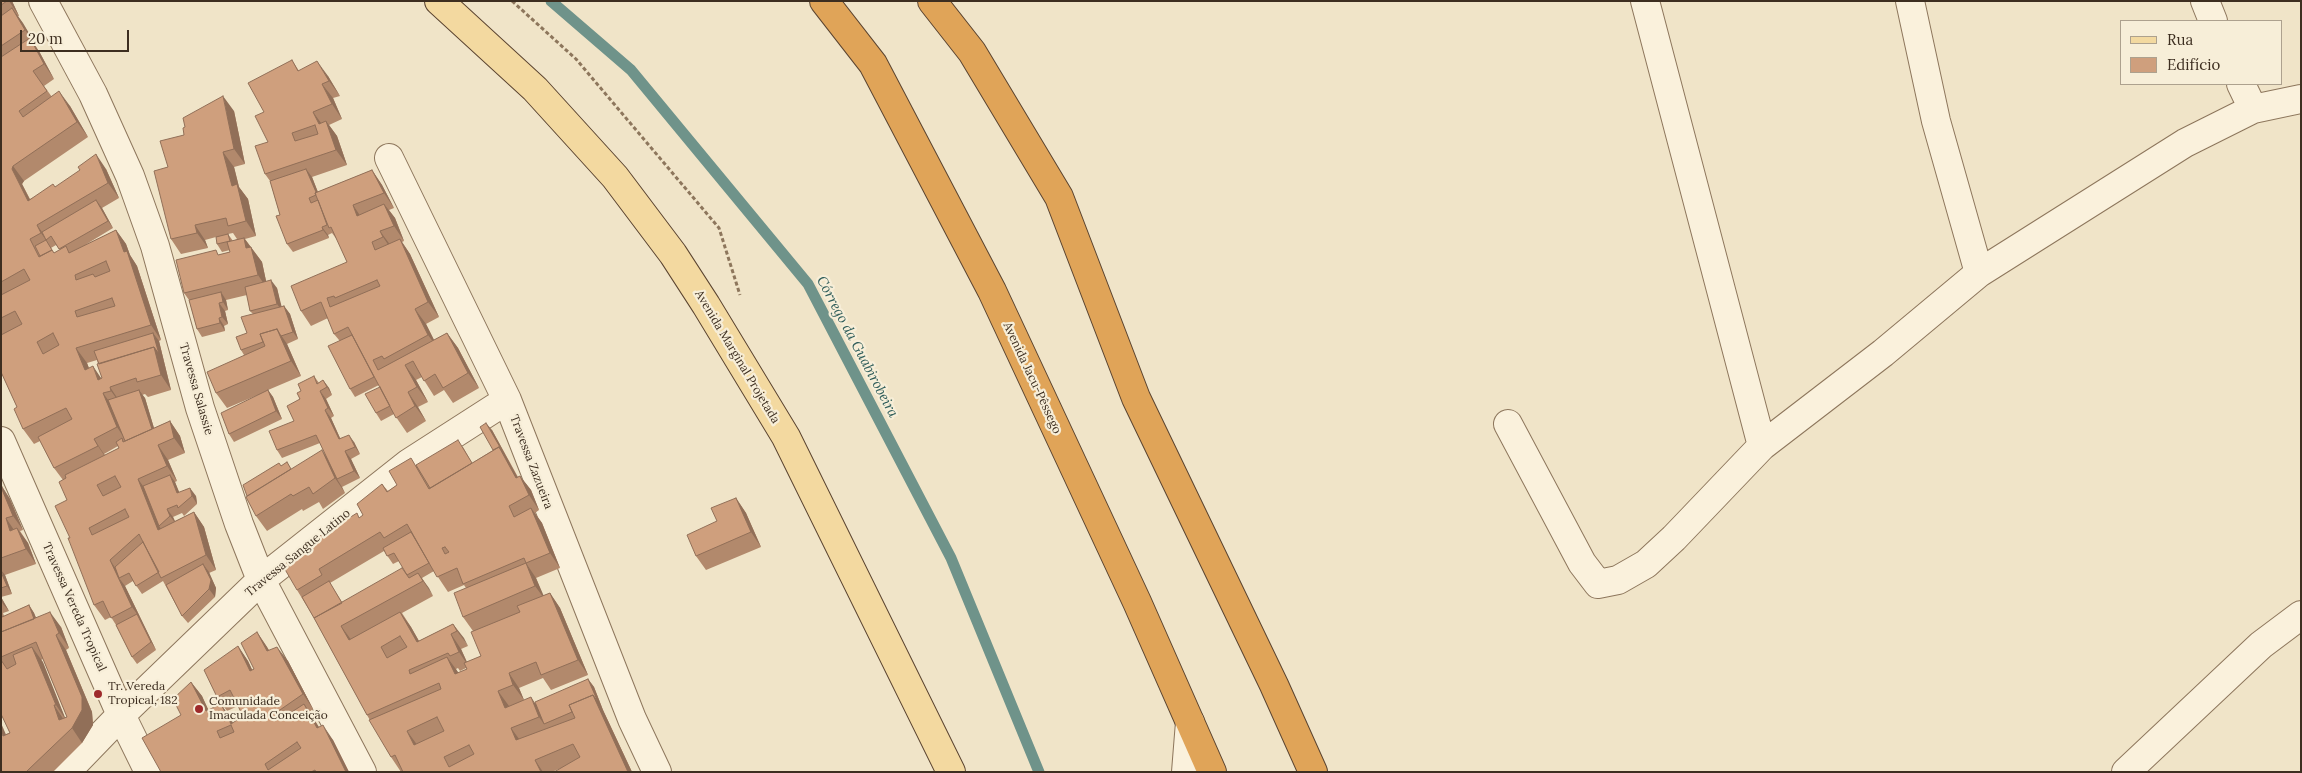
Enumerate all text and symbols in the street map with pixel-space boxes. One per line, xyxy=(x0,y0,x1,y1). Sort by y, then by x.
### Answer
scale bar xyxy=(22,20,131,52)
legend xyxy=(2120,20,2282,85)
text: 20 m xyxy=(28,29,63,48)
text: Rua xyxy=(2167,30,2193,49)
text: Edifício xyxy=(2167,55,2220,74)
water label: Córrego da Guabirobeira xyxy=(813,274,901,420)
street label: Avenida Marginal Projetada xyxy=(692,288,782,426)
street label: Avenida Jacu-Pêssego xyxy=(1000,320,1064,436)
street label: Travessa Salassie xyxy=(176,341,216,437)
street label: Travessa Zazueira xyxy=(506,413,556,511)
street label: Travessa Sangue Latino xyxy=(243,506,353,600)
street label: Travessa Vereda Tropical xyxy=(39,540,109,674)
place label: Tr. Vereda Tropical, 182 xyxy=(108,680,178,708)
marker: Tr. Vereda Tropical, 182 xyxy=(92,688,104,700)
place label: Comunidade Imaculada Conceição xyxy=(209,695,328,723)
marker: Comunidade Imaculada Conceição xyxy=(193,703,205,715)

